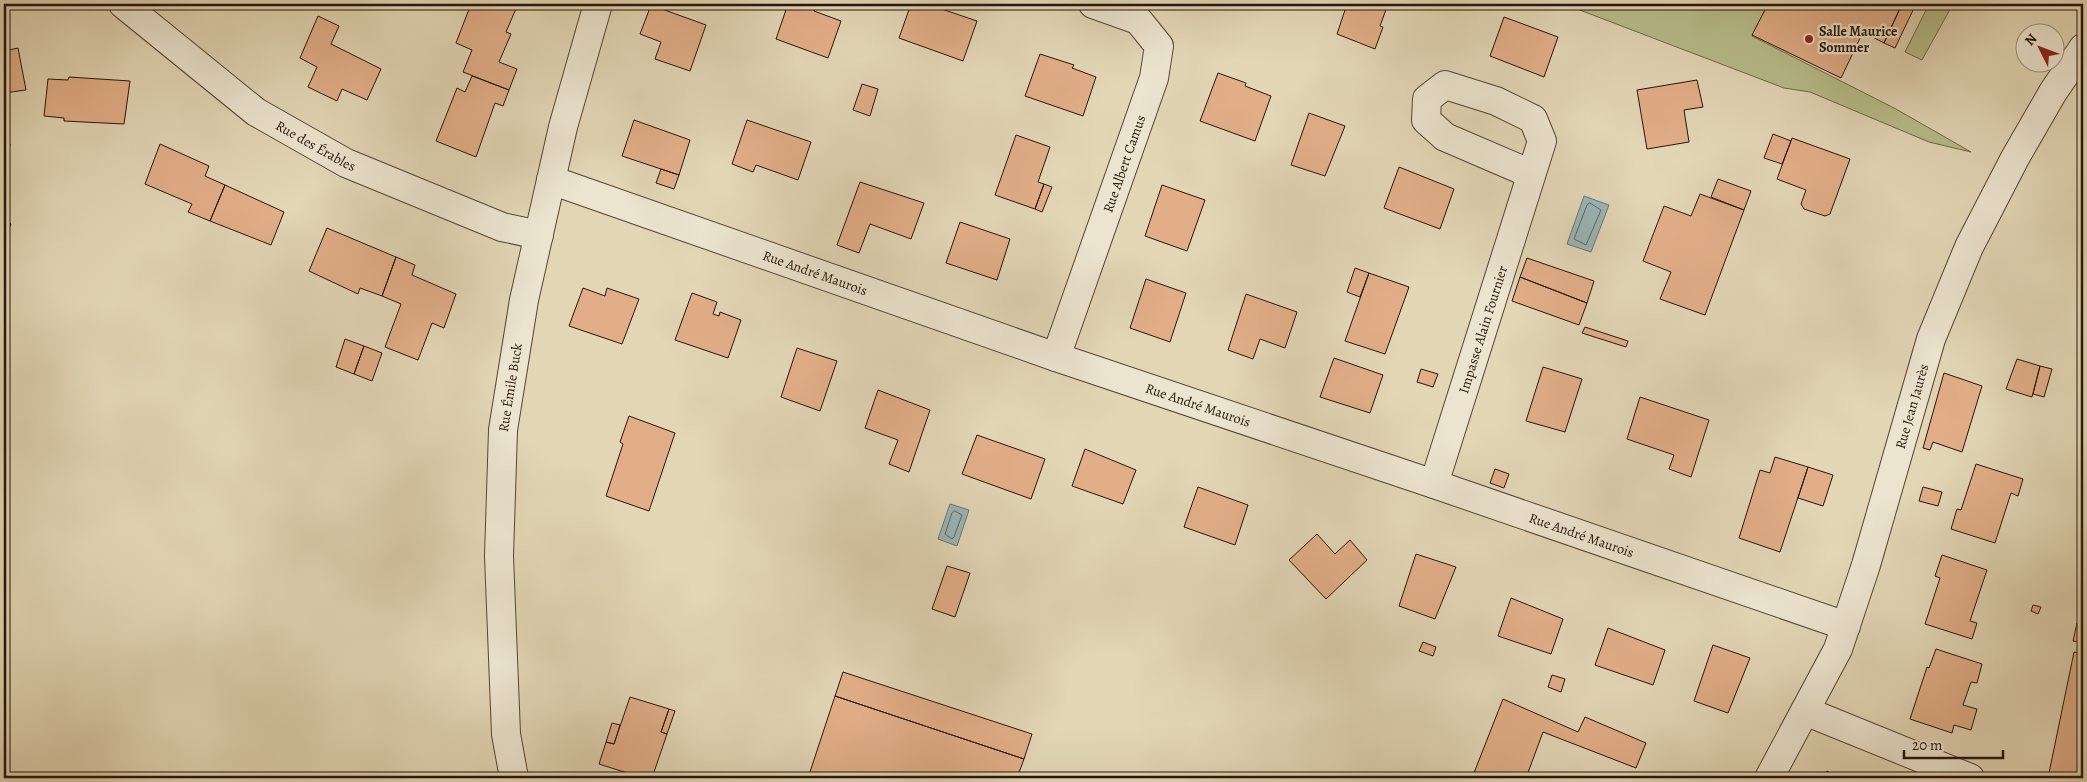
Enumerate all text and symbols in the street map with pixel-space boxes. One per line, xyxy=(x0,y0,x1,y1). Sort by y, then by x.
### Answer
place label: Salle Maurice Sommer xyxy=(1819,22,1898,57)
north arrow xyxy=(2014,22,2064,72)
text: N xyxy=(2020,29,2041,50)
marker: Salle Maurice Sommer xyxy=(1803,33,1815,45)
street label: Rue Albert Camus xyxy=(1098,112,1150,215)
street label: Rue des Érables xyxy=(272,116,358,176)
street label: Rue André Maurois xyxy=(760,246,870,300)
street label: Impasse Alain Fournier xyxy=(1454,263,1512,396)
street label: Rue Émile Buck xyxy=(494,342,527,433)
street label: Rue Jean Jaurès xyxy=(1891,362,1933,451)
street label: Rue André Maurois xyxy=(1143,379,1253,432)
street label: Rue André Maurois xyxy=(1526,508,1636,562)
scale bar xyxy=(1904,727,2003,759)
text: 20 m xyxy=(1912,735,1943,755)

